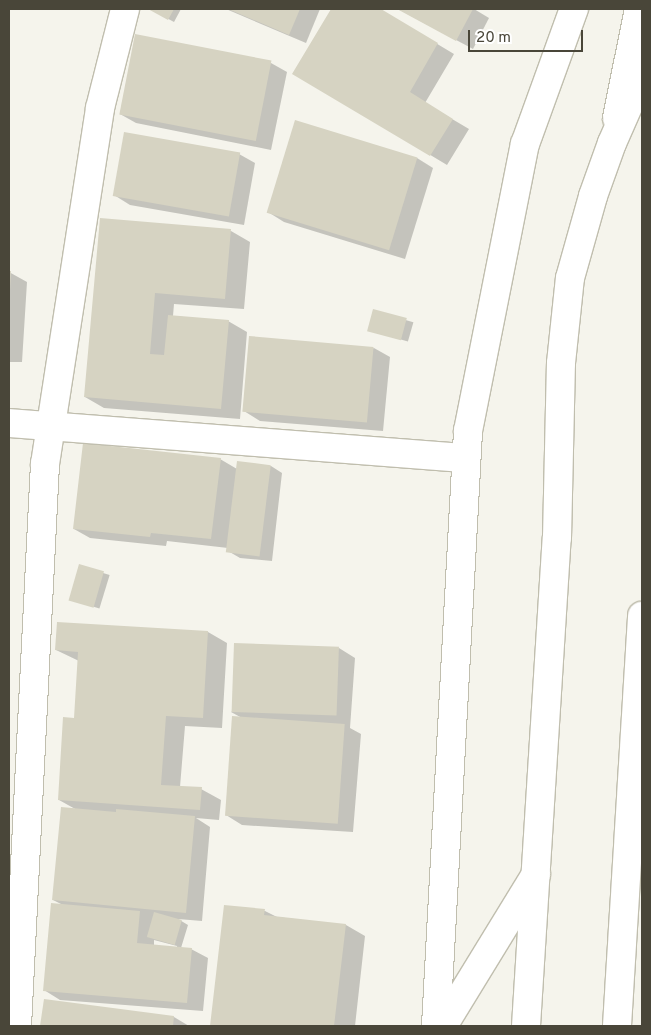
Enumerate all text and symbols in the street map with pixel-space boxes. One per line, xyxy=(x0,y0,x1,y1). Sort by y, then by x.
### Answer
scale bar xyxy=(471,20,586,52)
text: 20 m xyxy=(476,29,511,48)

